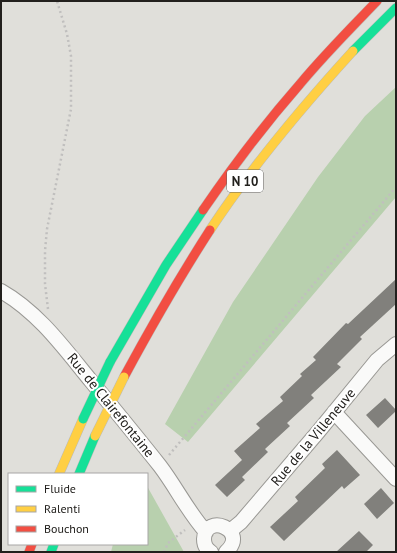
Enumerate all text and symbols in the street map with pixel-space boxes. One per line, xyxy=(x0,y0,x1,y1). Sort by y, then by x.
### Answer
road number: N 10 xyxy=(227,170,263,192)
street label: Rue de Clairefontaine xyxy=(63,349,159,461)
street label: Rue de la Villeneuve xyxy=(267,384,359,490)
legend xyxy=(8,473,148,545)
text: Fluide xyxy=(44,481,76,496)
text: Ralenti xyxy=(44,501,80,516)
text: Bouchon xyxy=(44,521,89,536)

